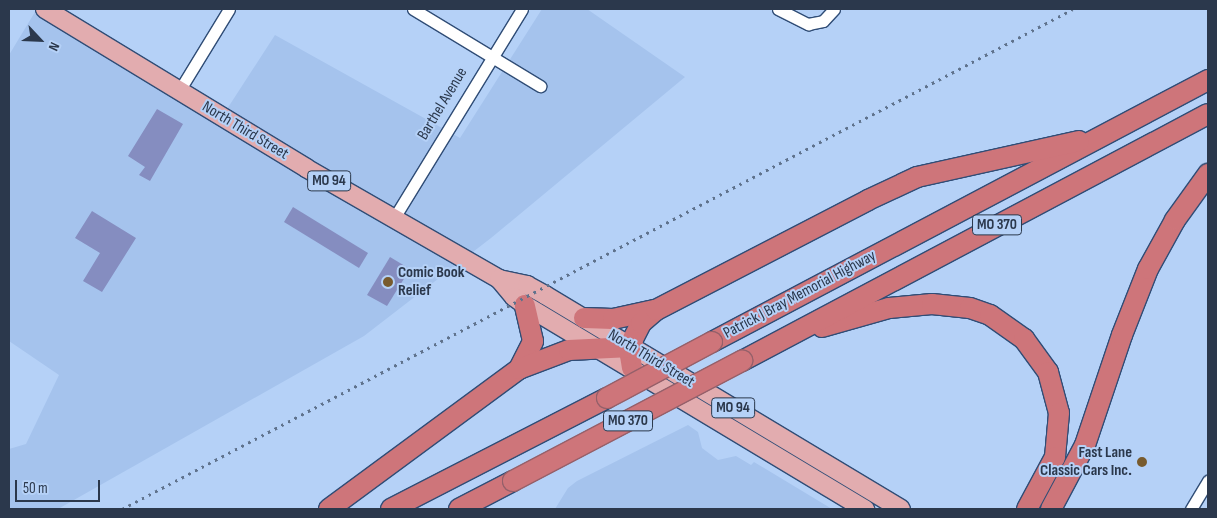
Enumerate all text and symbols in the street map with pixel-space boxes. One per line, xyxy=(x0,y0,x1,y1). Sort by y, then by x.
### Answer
north arrow xyxy=(15,15,65,65)
text: N xyxy=(45,40,63,54)
street label: Barthel Avenue xyxy=(414,64,472,144)
street label: North Third Street xyxy=(198,98,292,164)
road number: MO 94 xyxy=(306,168,352,194)
road number: MO 370 xyxy=(972,212,1022,238)
street label: Patrick J Bray Memorial Highway xyxy=(721,247,879,343)
place label: Comic Book Relief xyxy=(398,263,464,301)
marker: Comic Book Relief xyxy=(382,276,394,288)
street label: North Third Street xyxy=(604,326,698,392)
road number: MO 94 xyxy=(710,396,756,420)
road number: MO 370 xyxy=(603,408,653,434)
place label: Fast Lane Classic Cars Inc. xyxy=(1040,443,1132,481)
marker: Fast Lane Classic Cars Inc. xyxy=(1136,456,1148,468)
scale bar xyxy=(18,470,102,502)
text: 50 m xyxy=(23,479,48,498)

